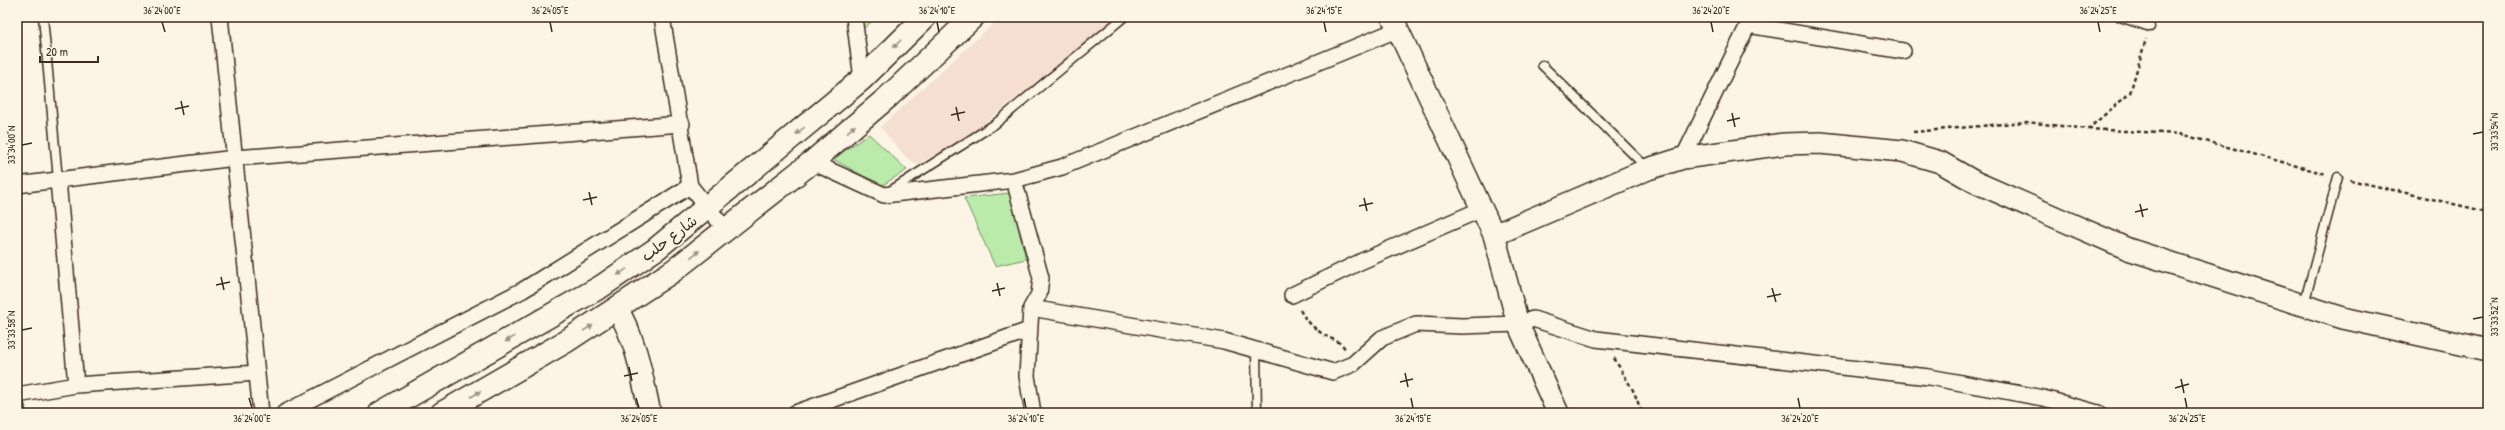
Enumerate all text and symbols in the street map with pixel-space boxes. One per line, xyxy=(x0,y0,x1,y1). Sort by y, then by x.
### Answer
text: 36°24'00"E xyxy=(143,4,181,17)
text: 36°24'05"E xyxy=(531,4,569,17)
text: 36°24'10"E xyxy=(919,4,956,17)
text: 36°24'15"E xyxy=(1306,4,1343,17)
text: 36°24'20"E xyxy=(1692,4,1730,17)
text: 36°24'25"E xyxy=(2079,4,2117,17)
scale bar xyxy=(40,38,98,64)
one-way arrow xyxy=(892,39,902,49)
text: 20 m xyxy=(46,43,68,60)
text: 33°33'54"N xyxy=(2488,113,2501,151)
one-way arrow xyxy=(846,124,856,133)
text: 33°34'00"N xyxy=(5,126,18,164)
one-way arrow xyxy=(795,126,805,135)
street label: شارع حلب xyxy=(637,210,701,266)
one-way arrow xyxy=(690,250,701,258)
one-way arrow xyxy=(616,268,627,276)
text: 33°33'52"N xyxy=(2488,297,2501,337)
text: 33°33'58"N xyxy=(5,311,18,349)
one-way arrow xyxy=(582,324,594,331)
one-way arrow xyxy=(504,335,516,342)
one-way arrow xyxy=(470,390,482,397)
text: 36°24'00"E xyxy=(233,412,271,425)
text: 36°24'05"E xyxy=(620,412,658,425)
text: 36°24'10"E xyxy=(1008,412,1045,425)
text: 36°24'15"E xyxy=(1395,412,1432,425)
text: 36°24'20"E xyxy=(1781,412,1819,425)
text: 36°24'25"E xyxy=(2168,412,2206,425)

